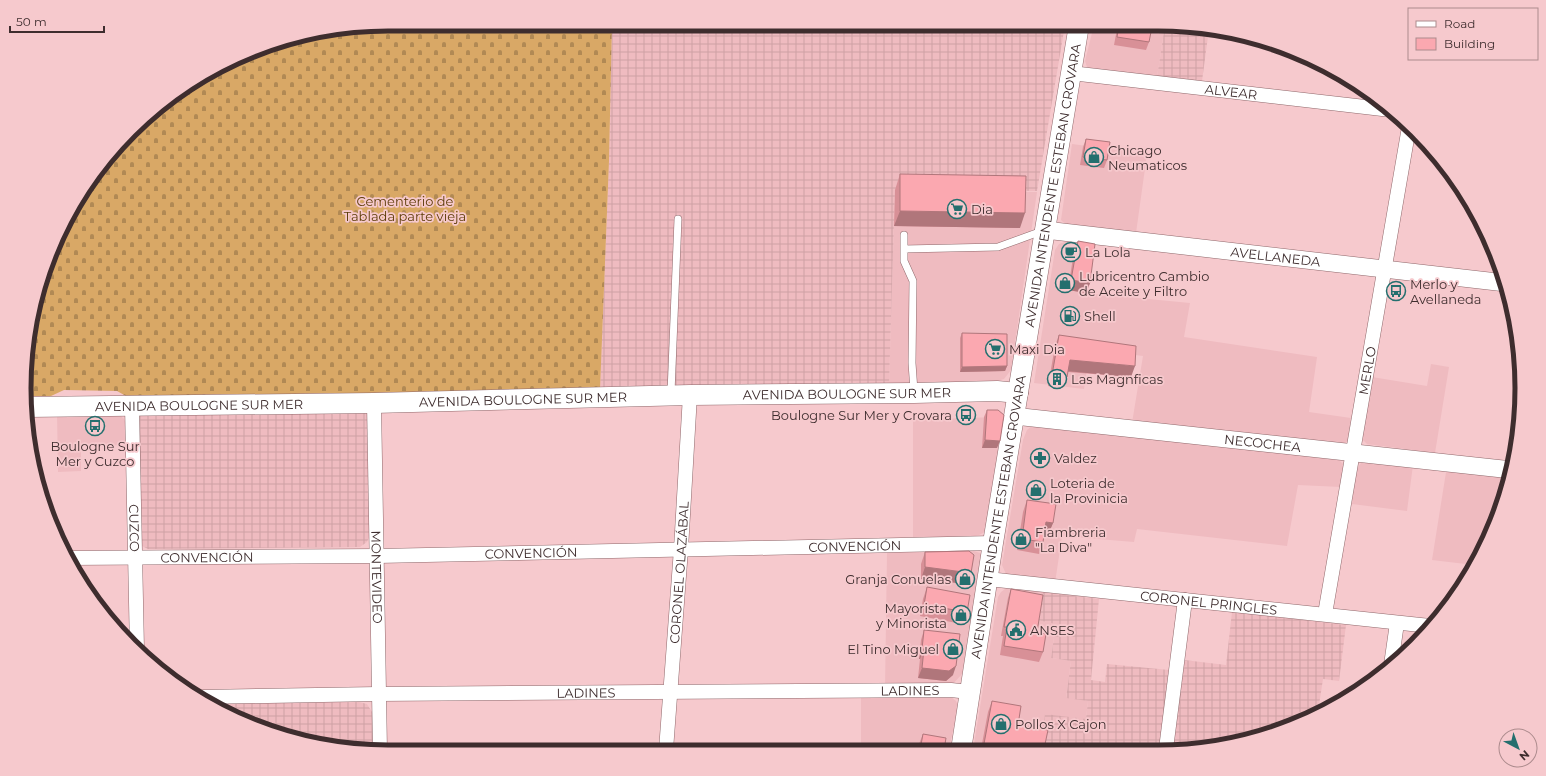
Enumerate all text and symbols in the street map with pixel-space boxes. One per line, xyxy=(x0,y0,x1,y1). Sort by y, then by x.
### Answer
scale bar xyxy=(10,8,104,34)
legend xyxy=(1408,8,1538,60)
text: 50 m xyxy=(16,14,47,29)
text: Road xyxy=(1444,16,1475,31)
text: Building xyxy=(1444,36,1495,51)
street label: AVENIDA INTENDENTE ESTEBAN CROVARA xyxy=(1021,42,1084,328)
street label: ALVEAR xyxy=(1204,81,1258,102)
place label: Chicago Neumaticos xyxy=(1108,142,1187,173)
shop icon: Chicago Neumaticos xyxy=(1083,146,1105,168)
park label: Cementerio de Tablada parte vieja xyxy=(344,193,466,224)
supermarket icon: Dia xyxy=(946,198,968,220)
place label: Dia xyxy=(971,201,993,217)
cafe icon: La Lola xyxy=(1060,241,1082,263)
street label: AVELLANEDA xyxy=(1230,243,1322,270)
place label: La Lola xyxy=(1085,244,1131,260)
place label: Lubricentro Cambio de Aceite y Filtro xyxy=(1079,268,1209,299)
shop icon: Lubricentro Cambio de Aceite y Filtro xyxy=(1054,272,1076,294)
place label: Merlo y Avellaneda xyxy=(1410,276,1481,307)
bus stop icon: Merlo y Avellaneda xyxy=(1385,280,1407,302)
fuel station icon: Shell xyxy=(1059,305,1081,327)
place label: Shell xyxy=(1084,308,1116,324)
supermarket icon: Maxi Dia xyxy=(984,338,1006,360)
place label: Maxi Dia xyxy=(1009,341,1065,357)
street label: MERLO xyxy=(1355,345,1379,396)
building icon: Las Magnficas xyxy=(1046,368,1068,390)
place label: Las Magnficas xyxy=(1071,371,1163,387)
street label: AVENIDA INTENDENTE ESTEBAN CROVARA xyxy=(967,373,1029,660)
street label: AVENIDA BOULOGNE SUR MER xyxy=(743,384,951,403)
street label: AVENIDA BOULOGNE SUR MER xyxy=(419,389,627,410)
street label: AVENIDA BOULOGNE SUR MER xyxy=(95,396,303,414)
bus stop icon: Boulogne Sur Mer y Crovara xyxy=(955,404,977,426)
place label: Boulogne Sur Mer y Crovara xyxy=(771,407,952,423)
bus stop icon: Boulogne Sur Mer y Cuzco xyxy=(84,415,106,437)
street label: NECOCHEA xyxy=(1224,431,1302,455)
place label: Boulogne Sur Mer y Cuzco xyxy=(50,438,140,469)
pharmacy icon: Valdez xyxy=(1029,447,1051,469)
place label: Valdez xyxy=(1054,450,1097,466)
place label: Loteria de la Provinicia xyxy=(1050,475,1128,506)
shop icon: Loteria de la Provinicia xyxy=(1025,479,1047,501)
street label: CORONEL OLAZÁBAL xyxy=(666,500,692,644)
street label: CUZCO xyxy=(126,504,143,552)
place label: Fiambreria "La Diva" xyxy=(1035,524,1106,555)
shop icon: Fiambreria "La Diva" xyxy=(1010,528,1032,550)
street label: MONTEVIDEO xyxy=(368,530,386,624)
street label: CONVENCIÓN xyxy=(808,537,901,555)
street label: CONVENCIÓN xyxy=(484,544,578,562)
street label: CONVENCIÓN xyxy=(161,549,253,565)
shop icon: Granja Conuelas xyxy=(954,568,976,590)
place label: Granja Conuelas xyxy=(845,571,951,587)
street label: CORONEL PRINGLES xyxy=(1139,587,1278,618)
place label: Mayorista y Minorista xyxy=(875,600,947,631)
shop icon: Mayorista y Minorista xyxy=(950,604,972,626)
public building icon: ANSES xyxy=(1005,619,1027,641)
place label: ANSES xyxy=(1030,622,1075,638)
shop icon: El Tino Miguel xyxy=(942,638,964,660)
place label: El Tino Miguel xyxy=(847,641,939,657)
street label: LADINES xyxy=(880,682,940,698)
street label: LADINES xyxy=(556,684,616,701)
shop icon: Pollos X Cajon xyxy=(990,713,1012,735)
place label: Pollos X Cajon xyxy=(1015,716,1106,732)
north arrow xyxy=(1498,728,1538,768)
text: N xyxy=(1517,747,1533,764)

